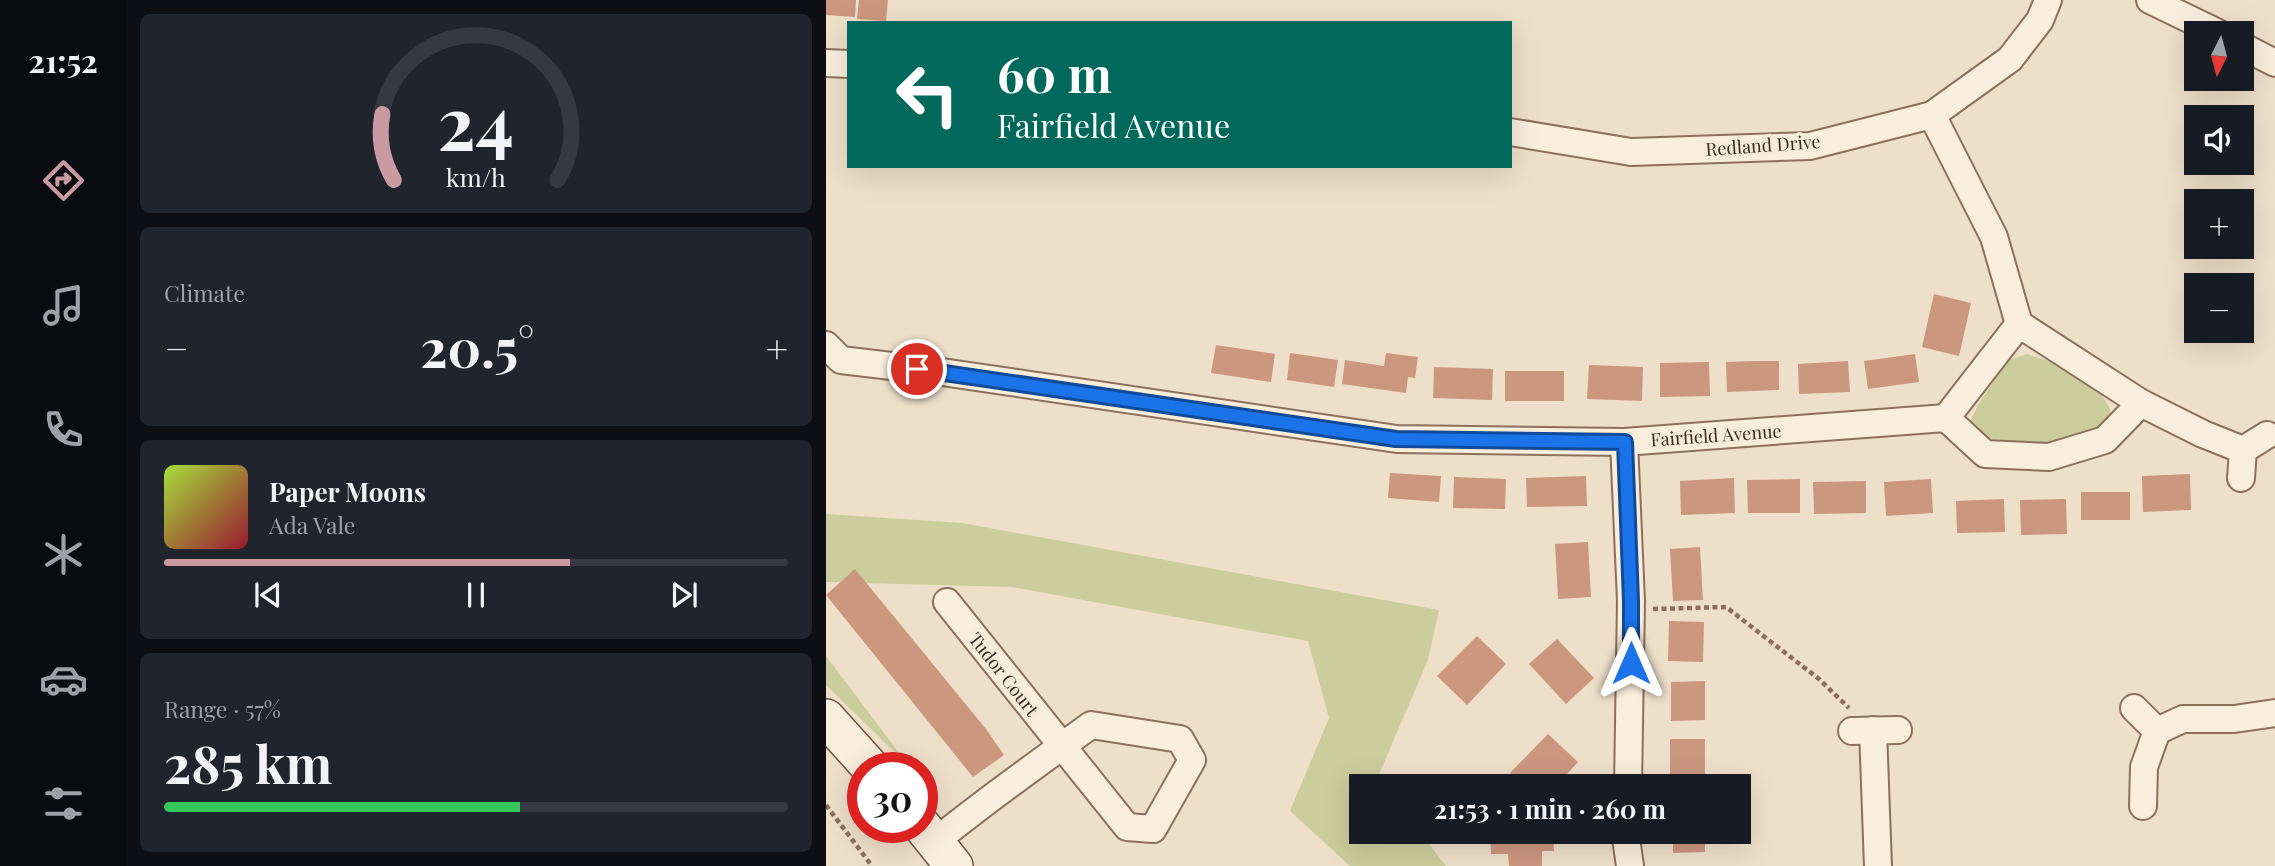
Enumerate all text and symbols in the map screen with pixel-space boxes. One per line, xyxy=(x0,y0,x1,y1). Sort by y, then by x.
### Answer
north arrow xyxy=(2184,21,2254,91)
map controls xyxy=(2184,21,2254,343)
text: 21:52 xyxy=(28,38,98,81)
text: 60 m xyxy=(997,40,1112,105)
icon: left xyxy=(882,49,973,140)
text: 24 xyxy=(438,71,514,168)
text: Fairfield Avenue xyxy=(997,103,1230,146)
button: sound xyxy=(2184,105,2254,175)
street label: Redland Drive xyxy=(1705,129,1821,161)
icon: directions xyxy=(39,156,88,205)
text: km/h xyxy=(446,159,506,192)
button: + xyxy=(2184,189,2254,259)
button: − xyxy=(2184,273,2254,343)
text: Climate xyxy=(164,277,245,308)
icon: music xyxy=(39,281,88,330)
text: 20.5° xyxy=(420,312,534,381)
text: − xyxy=(164,322,189,373)
text: + xyxy=(766,322,788,373)
pin xyxy=(887,339,947,399)
icon: arrive xyxy=(898,350,936,388)
icon: phone xyxy=(39,405,88,454)
street label: Fairfield Avenue xyxy=(1650,418,1782,452)
text: Paper Moons xyxy=(269,474,426,509)
text: Ada Vale xyxy=(269,509,356,540)
icon: climate xyxy=(39,530,88,579)
icon: previous xyxy=(249,576,287,614)
icon: pause xyxy=(457,576,495,614)
icon: next xyxy=(665,576,703,614)
position arrow xyxy=(1594,626,1668,700)
street label: Tudor Court xyxy=(964,627,1045,721)
icon: car xyxy=(39,655,88,704)
text: Range · 57% xyxy=(164,693,281,724)
text: 285 km xyxy=(164,728,332,797)
speed limit sign: 30 xyxy=(847,752,938,843)
icon: filters xyxy=(39,779,88,828)
text: 21:53 · 1 min · 260 m xyxy=(1434,791,1666,826)

